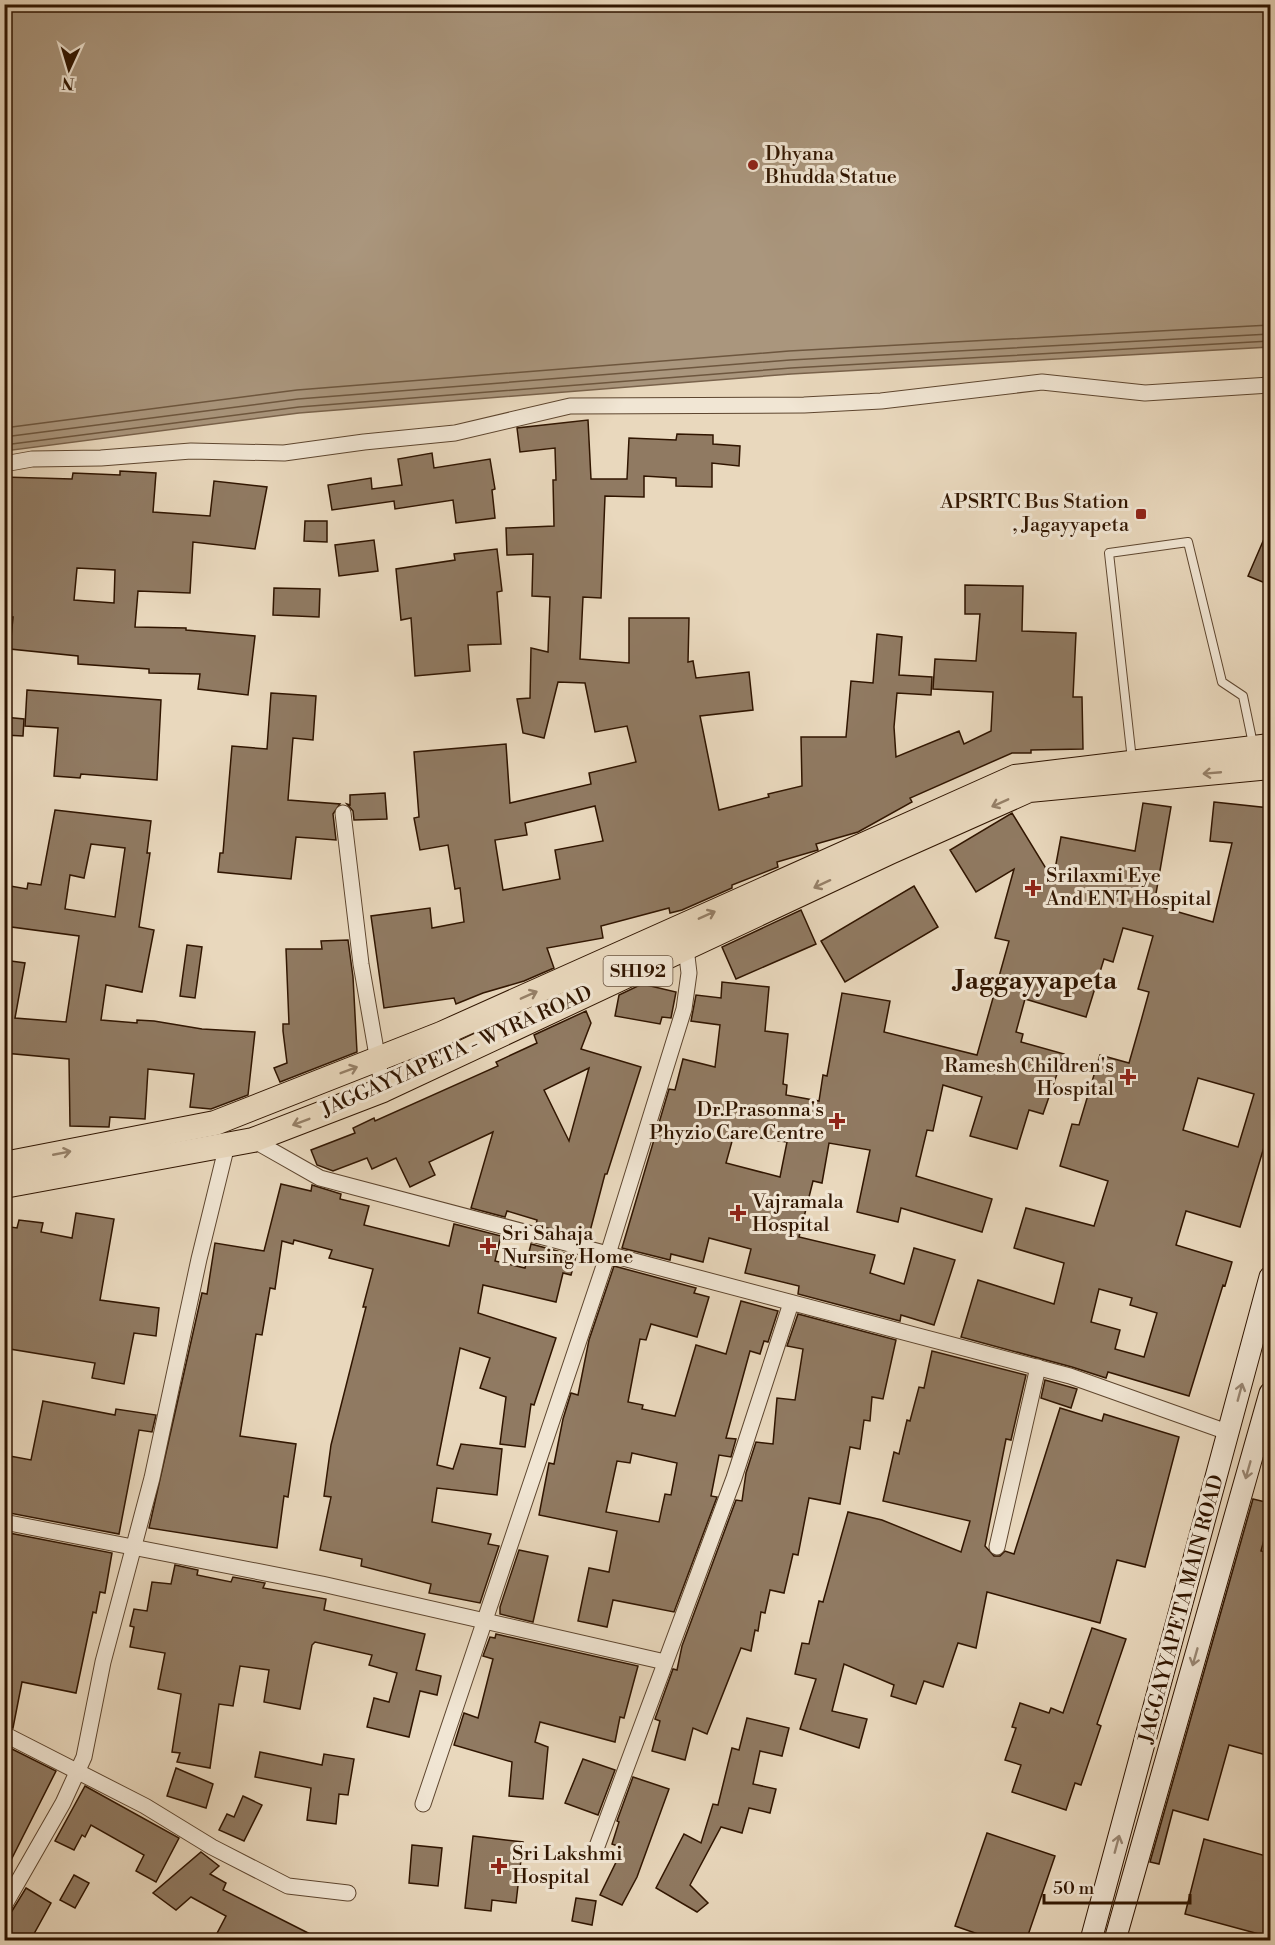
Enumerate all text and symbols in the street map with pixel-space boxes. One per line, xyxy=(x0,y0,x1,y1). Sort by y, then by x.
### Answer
north arrow xyxy=(39,39,99,99)
text: N xyxy=(61,73,75,93)
place label: Dhyana Bhudda Statue xyxy=(764,142,897,190)
marker: Dhyana Bhudda Statue xyxy=(746,158,760,172)
place label: APSRTC Bus Station , Jagayyapeta xyxy=(939,490,1130,538)
marker: APSRTC Bus Station , Jagayyapeta xyxy=(1134,507,1148,521)
one-way arrow xyxy=(1203,768,1223,779)
one-way arrow xyxy=(991,798,1009,809)
place label: Srilaxmi Eye And ENT Hospital xyxy=(1045,864,1211,912)
one-way arrow xyxy=(814,878,832,890)
marker: Srilaxmi Eye And ENT Hospital xyxy=(1024,879,1042,897)
one-way arrow xyxy=(697,909,715,920)
road number: SH192 xyxy=(604,956,672,986)
district label: Jaggayyapeta xyxy=(952,965,1118,997)
street label: JAGGAYYAPETA - WYRA ROAD xyxy=(317,981,596,1124)
one-way arrow xyxy=(519,989,537,1000)
place label: Ramesh Children's Hospital xyxy=(944,1054,1114,1102)
one-way arrow xyxy=(339,1064,358,1075)
marker: Ramesh Children's Hospital xyxy=(1119,1068,1137,1086)
place label: Dr.Prasonna's Phyzio Care Centre xyxy=(649,1098,824,1146)
marker: Dr.Prasonna's Phyzio Care Centre xyxy=(828,1112,846,1130)
one-way arrow xyxy=(292,1117,311,1128)
one-way arrow xyxy=(52,1147,71,1158)
place label: Vajramala Hospital xyxy=(751,1190,844,1238)
marker: Vajramala Hospital xyxy=(729,1204,747,1222)
place label: Sri Sahaja Nursing Home xyxy=(502,1222,633,1270)
marker: Sri Sahaja Nursing Home xyxy=(479,1237,497,1255)
one-way arrow xyxy=(1235,1383,1247,1402)
one-way arrow xyxy=(1242,1460,1253,1479)
street label: JAGGAYYAPETA MAIN ROAD xyxy=(1134,1472,1230,1747)
one-way arrow xyxy=(1189,1647,1200,1666)
one-way arrow xyxy=(1112,1834,1124,1853)
place label: Sri Lakshmi Hospital xyxy=(512,1842,623,1890)
marker: Sri Lakshmi Hospital xyxy=(490,1857,508,1875)
scale bar xyxy=(1044,1867,1190,1905)
text: 50 m xyxy=(1053,1877,1095,1900)

